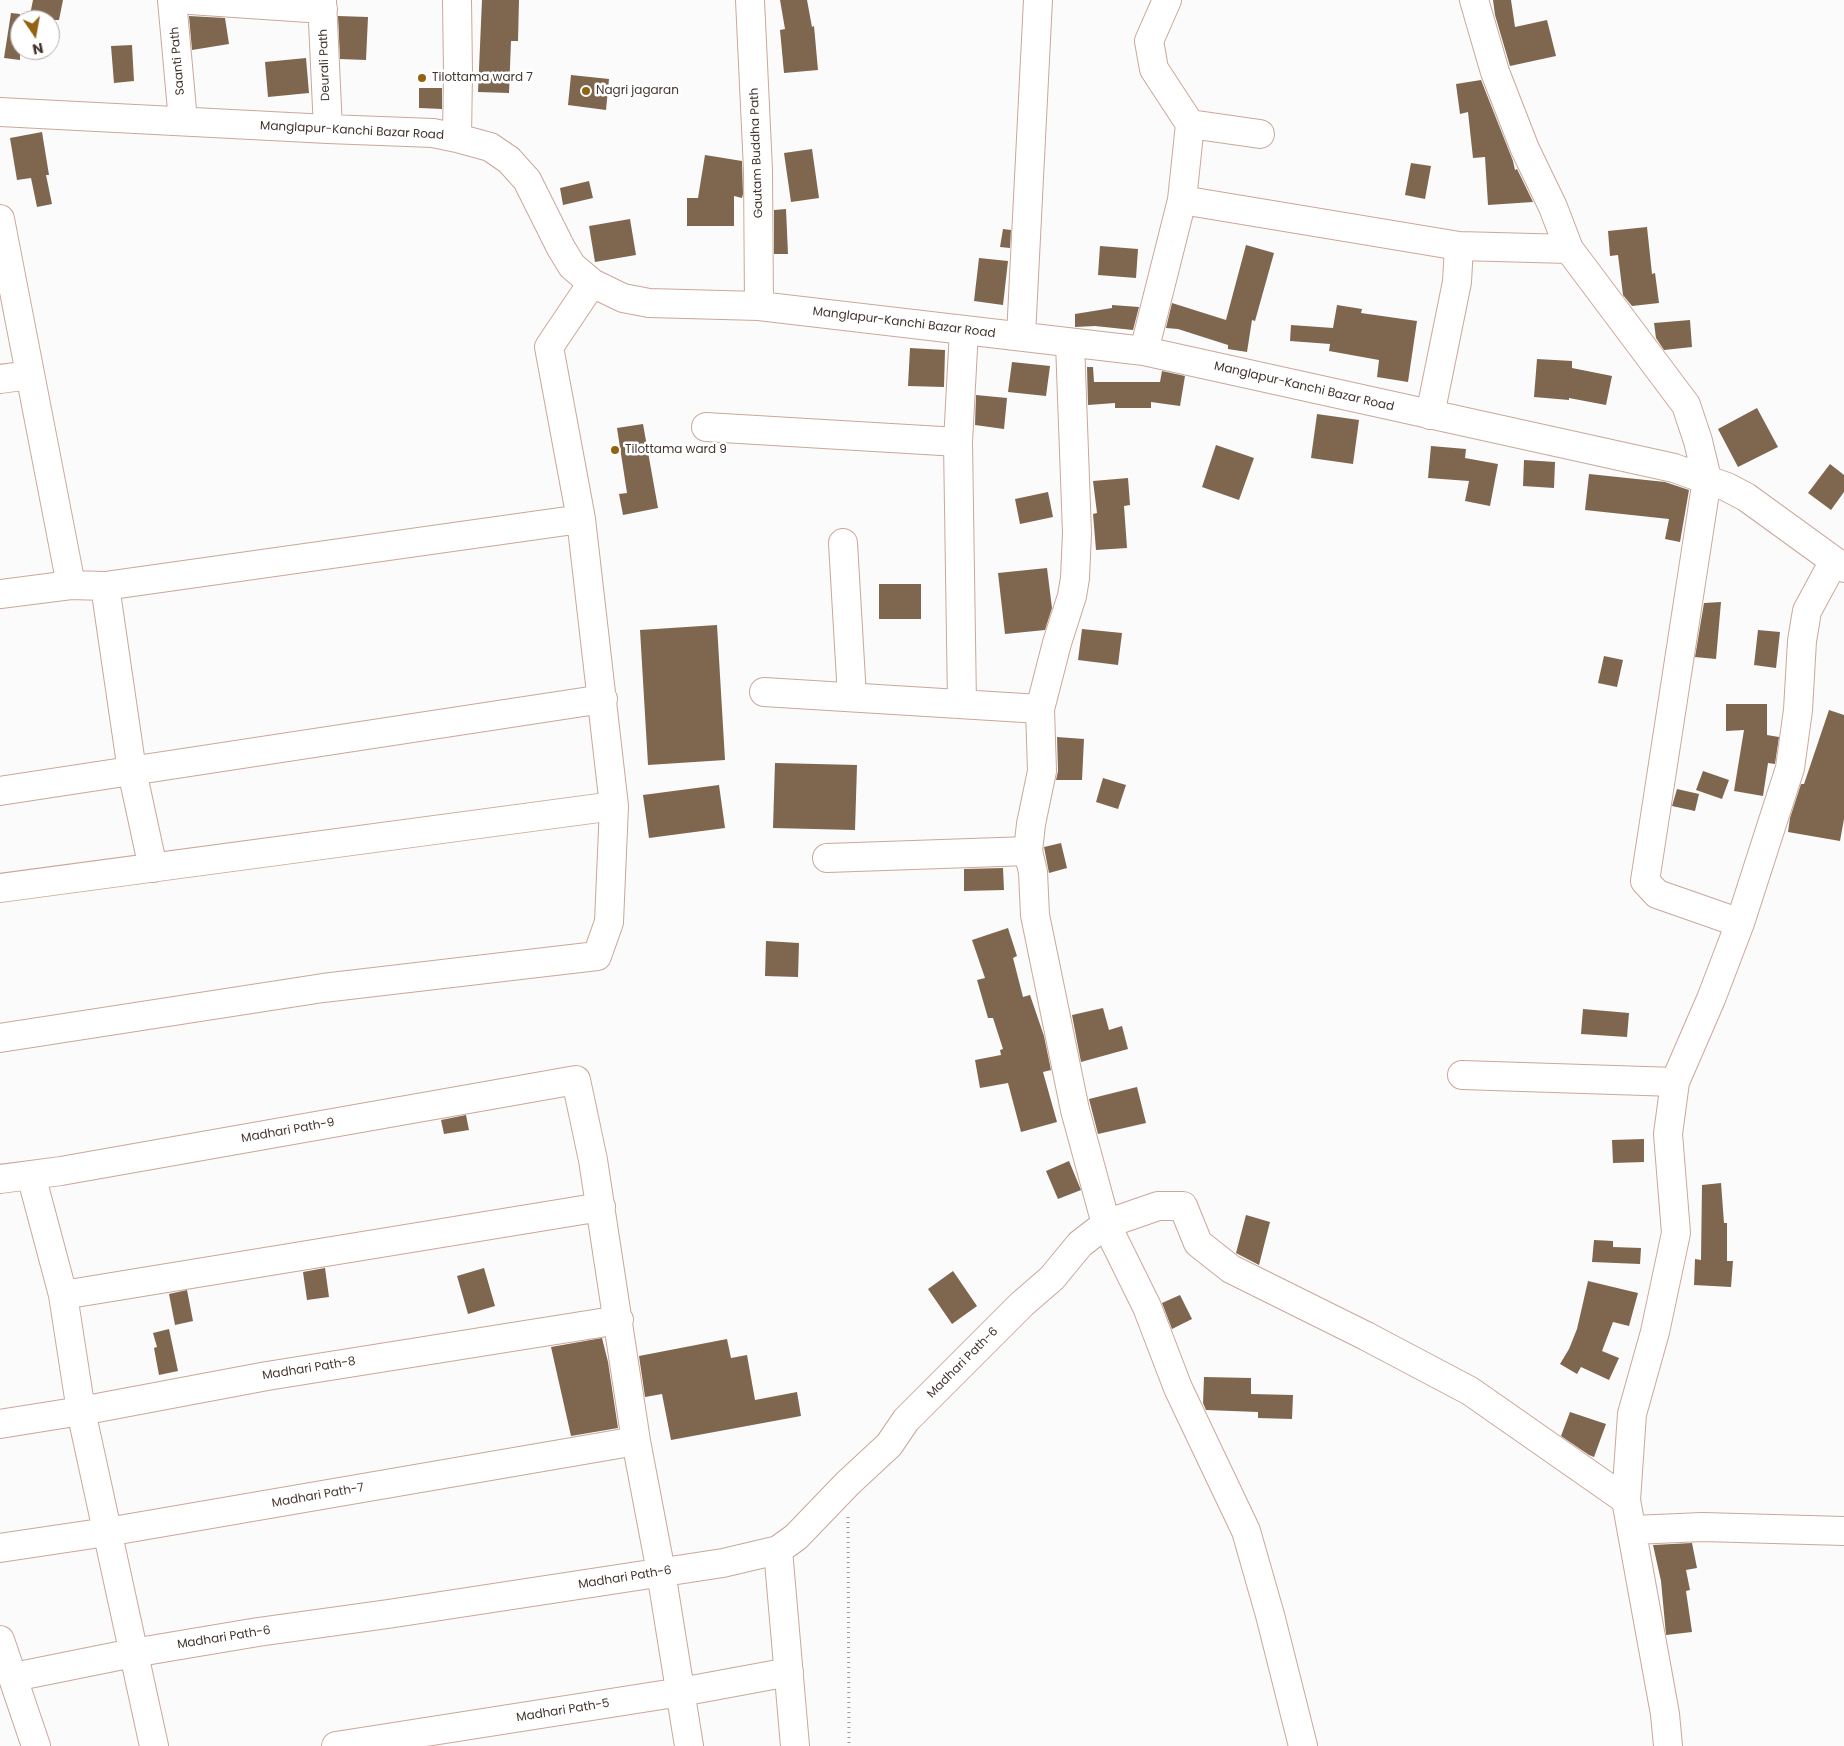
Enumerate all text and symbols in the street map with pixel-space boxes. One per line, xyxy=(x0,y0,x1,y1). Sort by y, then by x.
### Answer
north arrow xyxy=(10,10,60,60)
street label: Saanti Path xyxy=(168,26,188,96)
street label: Deurali Path xyxy=(317,29,333,101)
text: N xyxy=(31,38,45,60)
place label: Tilottama ward 7 xyxy=(432,71,533,85)
marker: Tilottama ward 7 xyxy=(416,72,428,84)
place label: Nagri jagaran xyxy=(596,84,679,98)
marker: Nagri jagaran xyxy=(580,85,592,97)
street label: Gautam Buddha Path xyxy=(748,88,766,218)
street label: Manglapur-Kanchi Bazar Road xyxy=(260,119,444,143)
street label: Manglapur-Kanchi Bazar Road xyxy=(812,305,996,341)
street label: Manglapur-Kanchi Bazar Road xyxy=(1213,359,1395,415)
place label: Tilottama ward 9 xyxy=(625,443,727,457)
marker: Tilottama ward 9 xyxy=(609,444,621,456)
street label: Madhari Path-9 xyxy=(240,1116,336,1146)
street label: Madhari Path-6 xyxy=(925,1325,1001,1401)
street label: Madhari Path-8 xyxy=(261,1355,357,1383)
street label: Madhari Path-7 xyxy=(271,1481,365,1511)
street label: Madhari Path-6 xyxy=(577,1564,673,1592)
street label: Madhari Path-6 xyxy=(176,1624,272,1652)
street label: Madhari Path-5 xyxy=(515,1697,611,1725)

